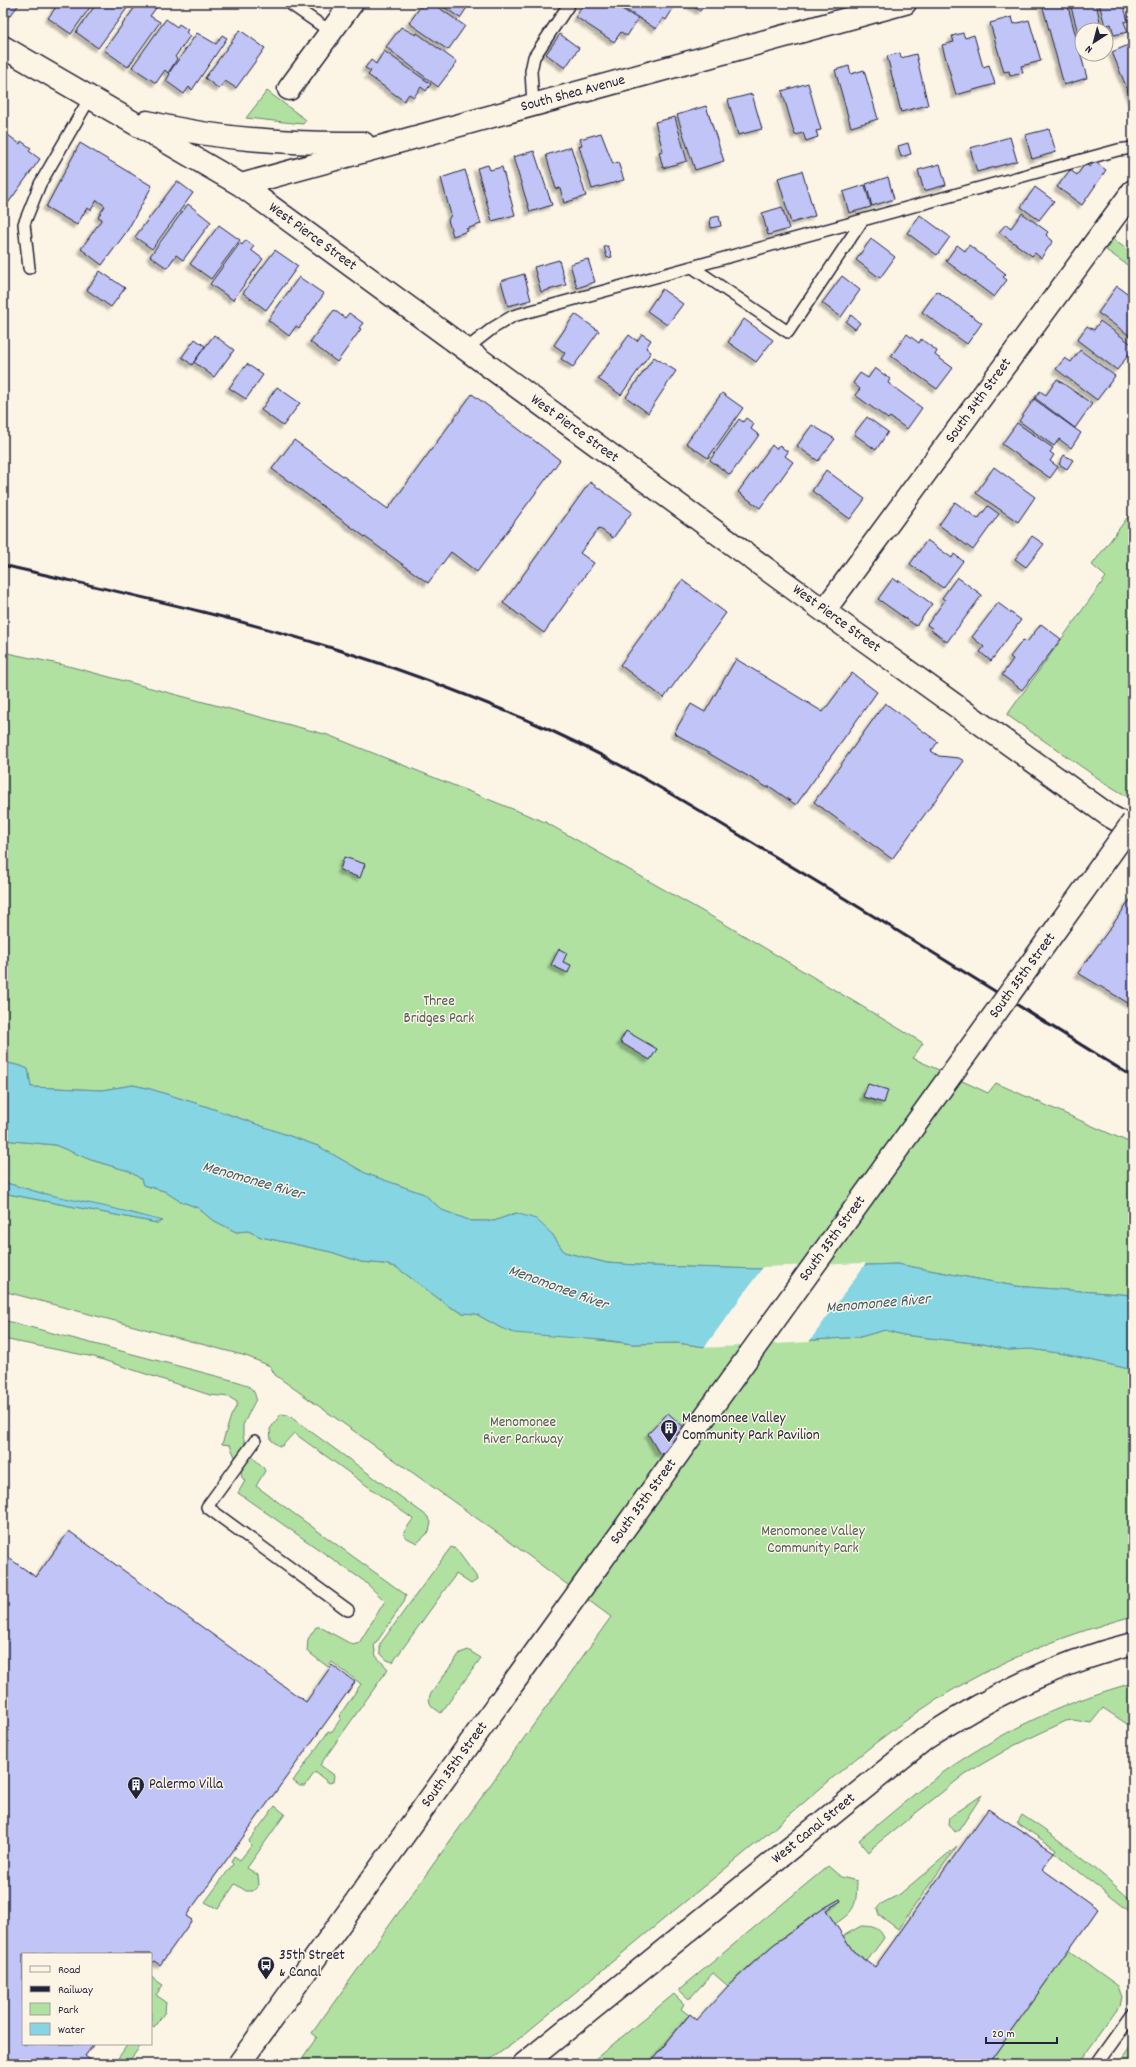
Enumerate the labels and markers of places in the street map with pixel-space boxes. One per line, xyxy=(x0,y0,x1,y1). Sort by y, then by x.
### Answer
place label: Menomonee Valley Community Park Pavilion xyxy=(682,1408,820,1447)
building icon: Menomonee Valley Community Park Pavilion xyxy=(659,1418,679,1443)
place label: Palermo Villa xyxy=(149,1774,224,1796)
building icon: Palermo Villa xyxy=(126,1775,146,1800)
place label: 35th Street & Canal xyxy=(279,1945,345,1984)
bus stop icon: 35th Street & Canal xyxy=(256,1955,276,1980)

